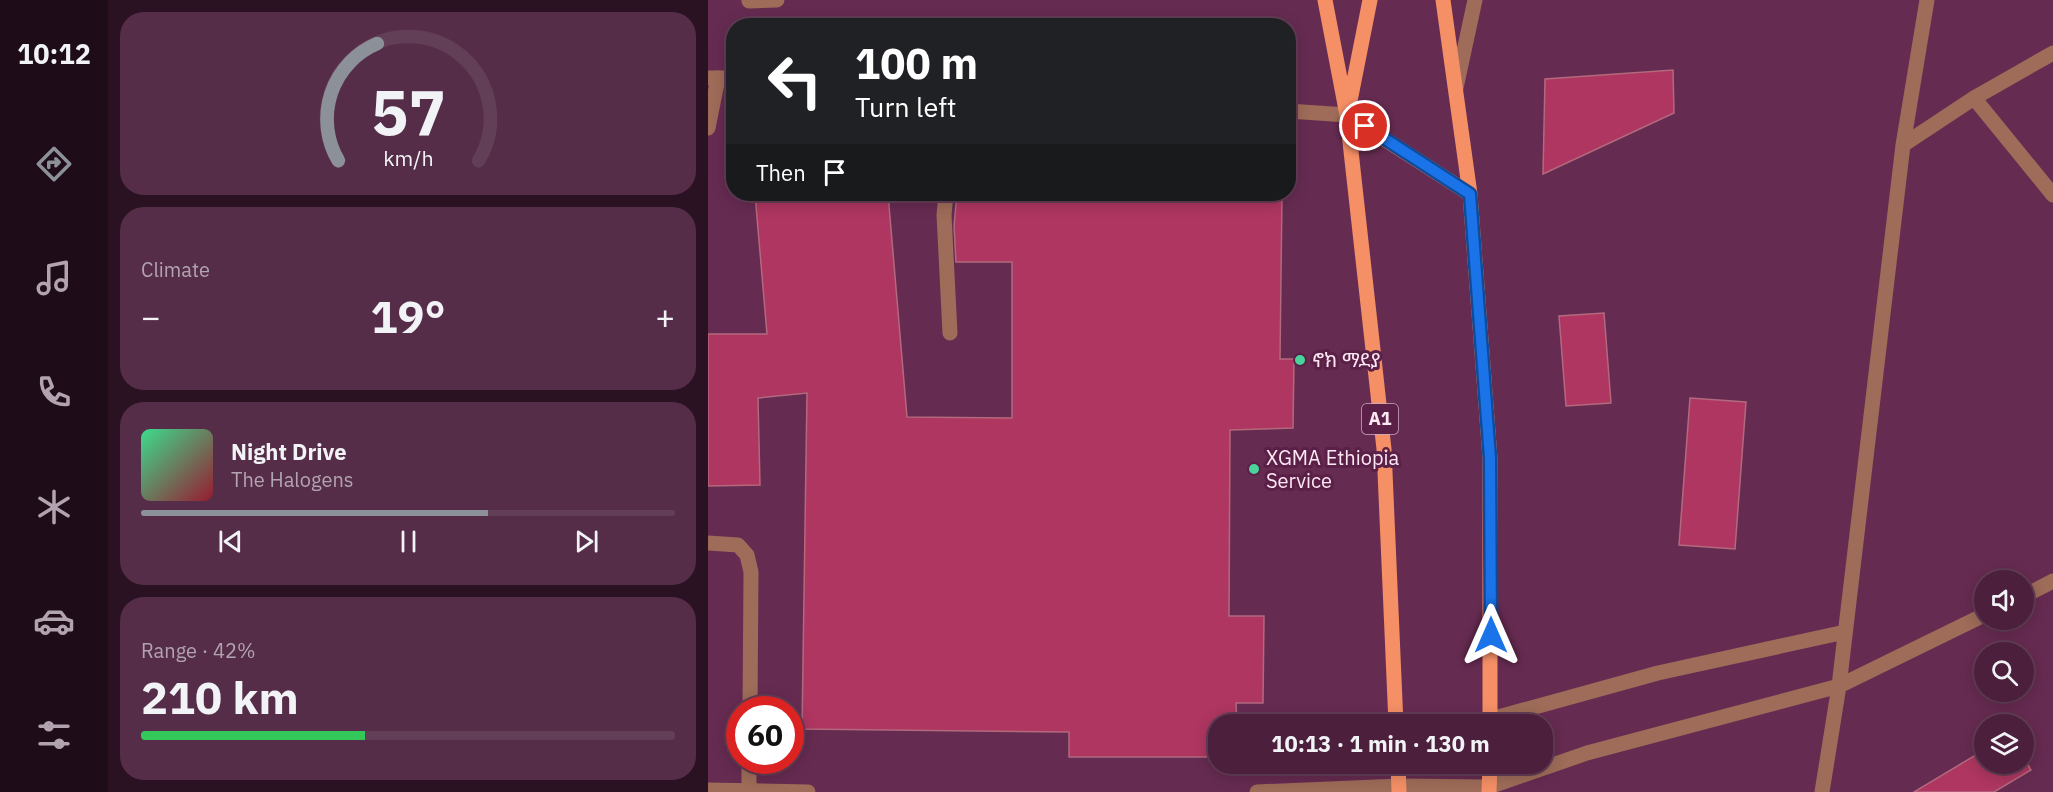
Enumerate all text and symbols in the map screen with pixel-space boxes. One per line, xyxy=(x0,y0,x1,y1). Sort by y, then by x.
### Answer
text: 10:12 xyxy=(17,36,91,71)
text: 100 m xyxy=(855,36,978,91)
icon: left xyxy=(756,42,834,120)
text: 57 xyxy=(371,71,445,152)
text: Turn left xyxy=(855,89,956,124)
pin xyxy=(1339,100,1390,151)
icon: arrive xyxy=(1348,109,1381,142)
icon: directions xyxy=(33,143,75,185)
text: km/h xyxy=(383,144,433,172)
icon: arrive xyxy=(818,156,851,189)
text: Then xyxy=(756,158,806,187)
text: Climate xyxy=(141,256,210,283)
icon: music xyxy=(33,257,75,299)
text: 19° xyxy=(370,287,446,345)
text: − xyxy=(141,295,161,338)
text: + xyxy=(655,295,675,338)
place label: ኖክ ማደያ xyxy=(1312,346,1380,373)
marker: ኖክ ማደያ xyxy=(1293,353,1307,367)
icon: phone xyxy=(33,371,75,413)
road number: A1 xyxy=(1362,404,1398,434)
text: Night Drive xyxy=(231,437,347,466)
place label: XGMA Ethiopia Service xyxy=(1266,444,1399,494)
marker: XGMA Ethiopia Service xyxy=(1247,462,1261,476)
text: The Halogens xyxy=(231,466,353,493)
icon: climate xyxy=(33,486,75,528)
icon: previous xyxy=(214,525,247,558)
icon: pause xyxy=(392,525,425,558)
icon: next xyxy=(570,525,603,558)
map controls xyxy=(1974,570,2034,774)
button: sound xyxy=(1974,570,2034,630)
icon: car xyxy=(33,600,75,642)
position arrow xyxy=(1459,603,1523,667)
text: Range · 42% xyxy=(141,637,256,664)
button: search xyxy=(1974,642,2034,702)
text: 210 km xyxy=(141,668,299,726)
speed limit sign: 60 xyxy=(726,696,804,774)
icon: filters xyxy=(33,714,75,756)
button: layers xyxy=(1974,714,2034,774)
text: 10:13 · 1 min · 130 m xyxy=(1271,729,1490,758)

